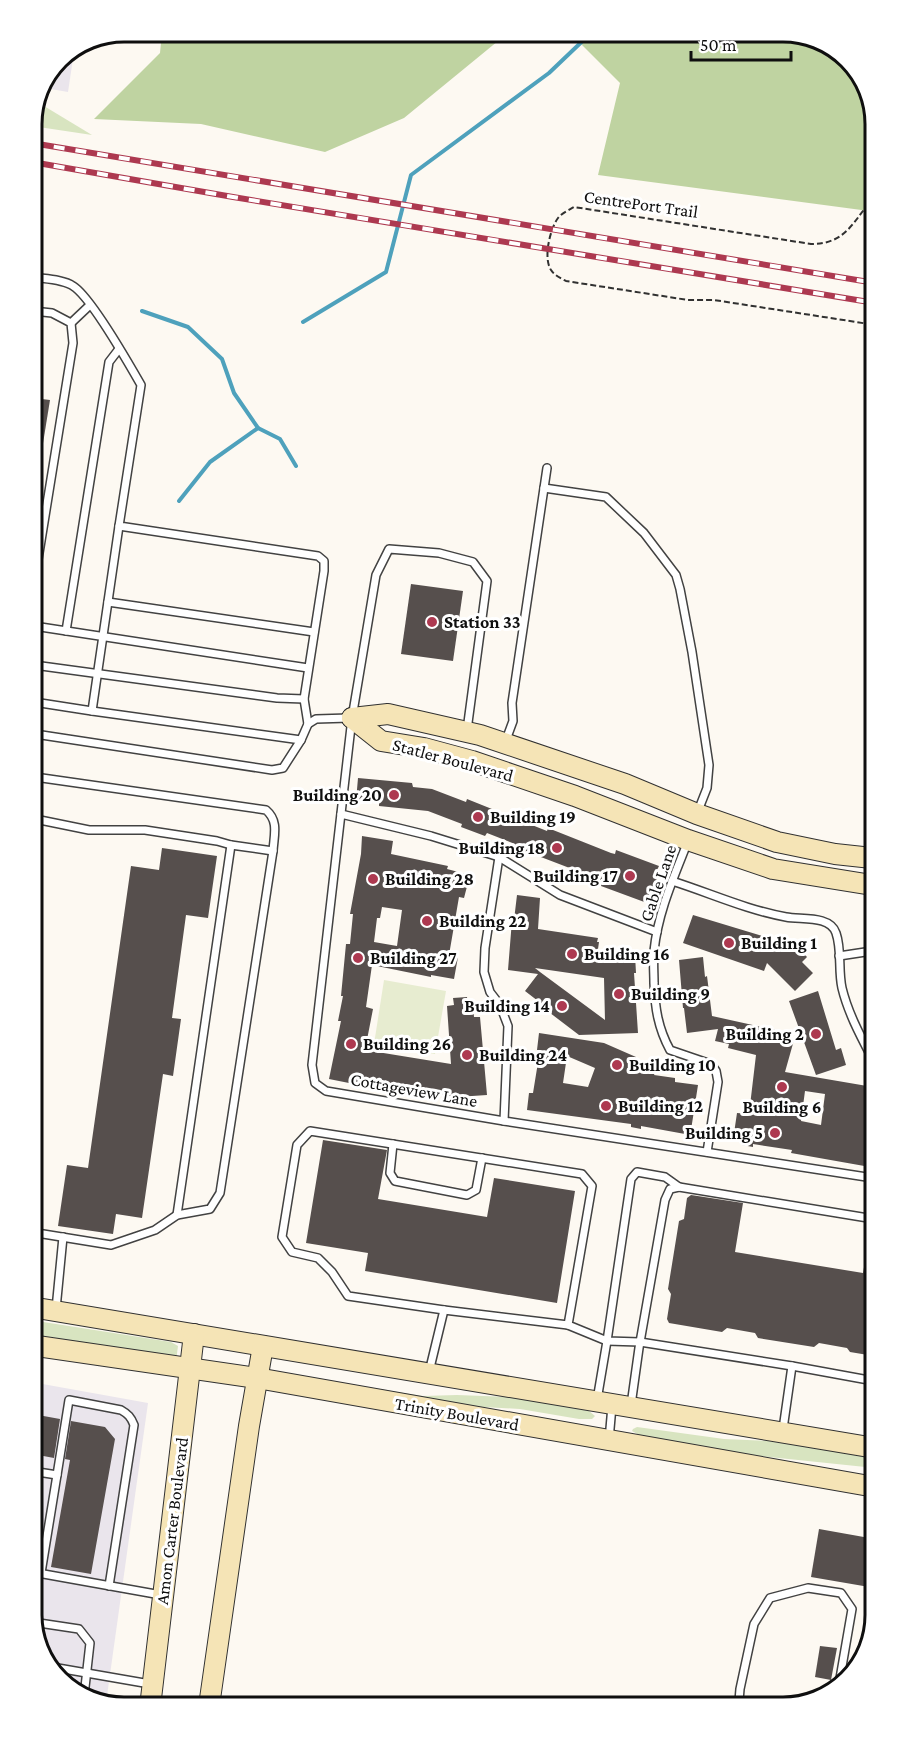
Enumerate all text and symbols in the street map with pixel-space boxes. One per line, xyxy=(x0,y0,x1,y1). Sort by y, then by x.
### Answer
scale bar xyxy=(691,24,792,62)
text: 50 m xyxy=(700,35,737,55)
street label: CentrePort Trail xyxy=(583,186,700,222)
place label: Station 33 xyxy=(444,612,521,632)
marker: Station 33 xyxy=(425,615,439,629)
street label: Statler Boulevard xyxy=(391,734,516,786)
place label: Building 20 xyxy=(293,785,382,805)
marker: Building 20 xyxy=(387,788,401,802)
place label: Building 19 xyxy=(490,807,576,827)
marker: Building 19 xyxy=(471,810,485,824)
place label: Building 18 xyxy=(459,838,545,858)
marker: Building 18 xyxy=(550,841,564,855)
street label: Gable Lane xyxy=(636,842,680,924)
place label: Building 17 xyxy=(533,866,618,886)
place label: Building 28 xyxy=(385,869,474,889)
marker: Building 17 xyxy=(623,869,637,883)
marker: Building 28 xyxy=(366,872,380,886)
place label: Building 22 xyxy=(439,911,526,931)
marker: Building 22 xyxy=(420,914,434,928)
place label: Building 1 xyxy=(741,933,817,953)
marker: Building 1 xyxy=(722,936,736,950)
place label: Building 16 xyxy=(584,944,670,964)
marker: Building 16 xyxy=(565,947,579,961)
place label: Building 27 xyxy=(370,948,457,968)
marker: Building 27 xyxy=(351,951,365,965)
place label: Building 9 xyxy=(631,984,710,1004)
marker: Building 9 xyxy=(612,987,626,1001)
place label: Building 14 xyxy=(464,996,550,1016)
marker: Building 14 xyxy=(555,999,569,1013)
place label: Building 2 xyxy=(726,1024,804,1044)
marker: Building 2 xyxy=(809,1027,823,1041)
place label: Building 26 xyxy=(363,1034,451,1054)
marker: Building 26 xyxy=(344,1037,358,1051)
place label: Building 24 xyxy=(479,1045,567,1065)
marker: Building 24 xyxy=(460,1048,474,1062)
place label: Building 10 xyxy=(629,1055,716,1075)
marker: Building 10 xyxy=(610,1058,624,1072)
street label: Cottageview Lane xyxy=(349,1069,479,1111)
marker: Building 6 xyxy=(775,1080,789,1094)
place label: Building 12 xyxy=(618,1096,703,1116)
place label: Building 6 xyxy=(742,1097,822,1117)
marker: Building 12 xyxy=(599,1099,613,1113)
place label: Building 5 xyxy=(685,1123,763,1143)
marker: Building 5 xyxy=(768,1126,782,1140)
street label: Trinity Boulevard xyxy=(393,1393,521,1435)
street label: Amon Carter Boulevard xyxy=(152,1436,192,1606)

